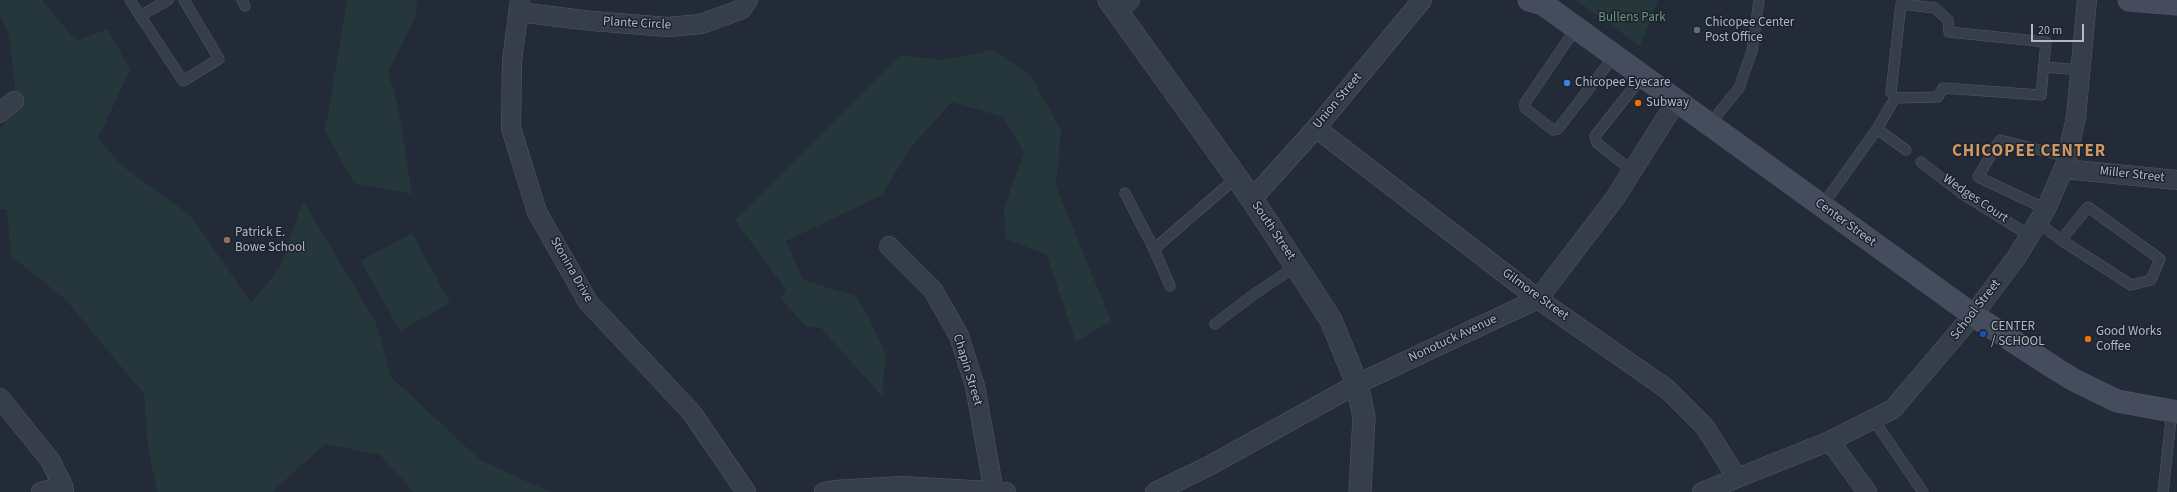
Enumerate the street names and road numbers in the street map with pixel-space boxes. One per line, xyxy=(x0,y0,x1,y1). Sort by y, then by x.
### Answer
street label: Plante Circle xyxy=(602,14,672,34)
street label: Union Street xyxy=(1310,70,1366,132)
street label: Miller Street xyxy=(2099,164,2165,186)
street label: Wedges Court xyxy=(1939,172,2011,226)
street label: Center Street xyxy=(1812,196,1878,250)
street label: South Street xyxy=(1248,199,1298,263)
street label: Stonina Drive xyxy=(546,235,596,305)
street label: Gilmore Street xyxy=(1499,266,1571,324)
street label: School Street xyxy=(1948,277,2004,343)
street label: Nonotuck Avenue xyxy=(1406,312,1500,366)
street label: Chapin Street xyxy=(949,332,985,408)

